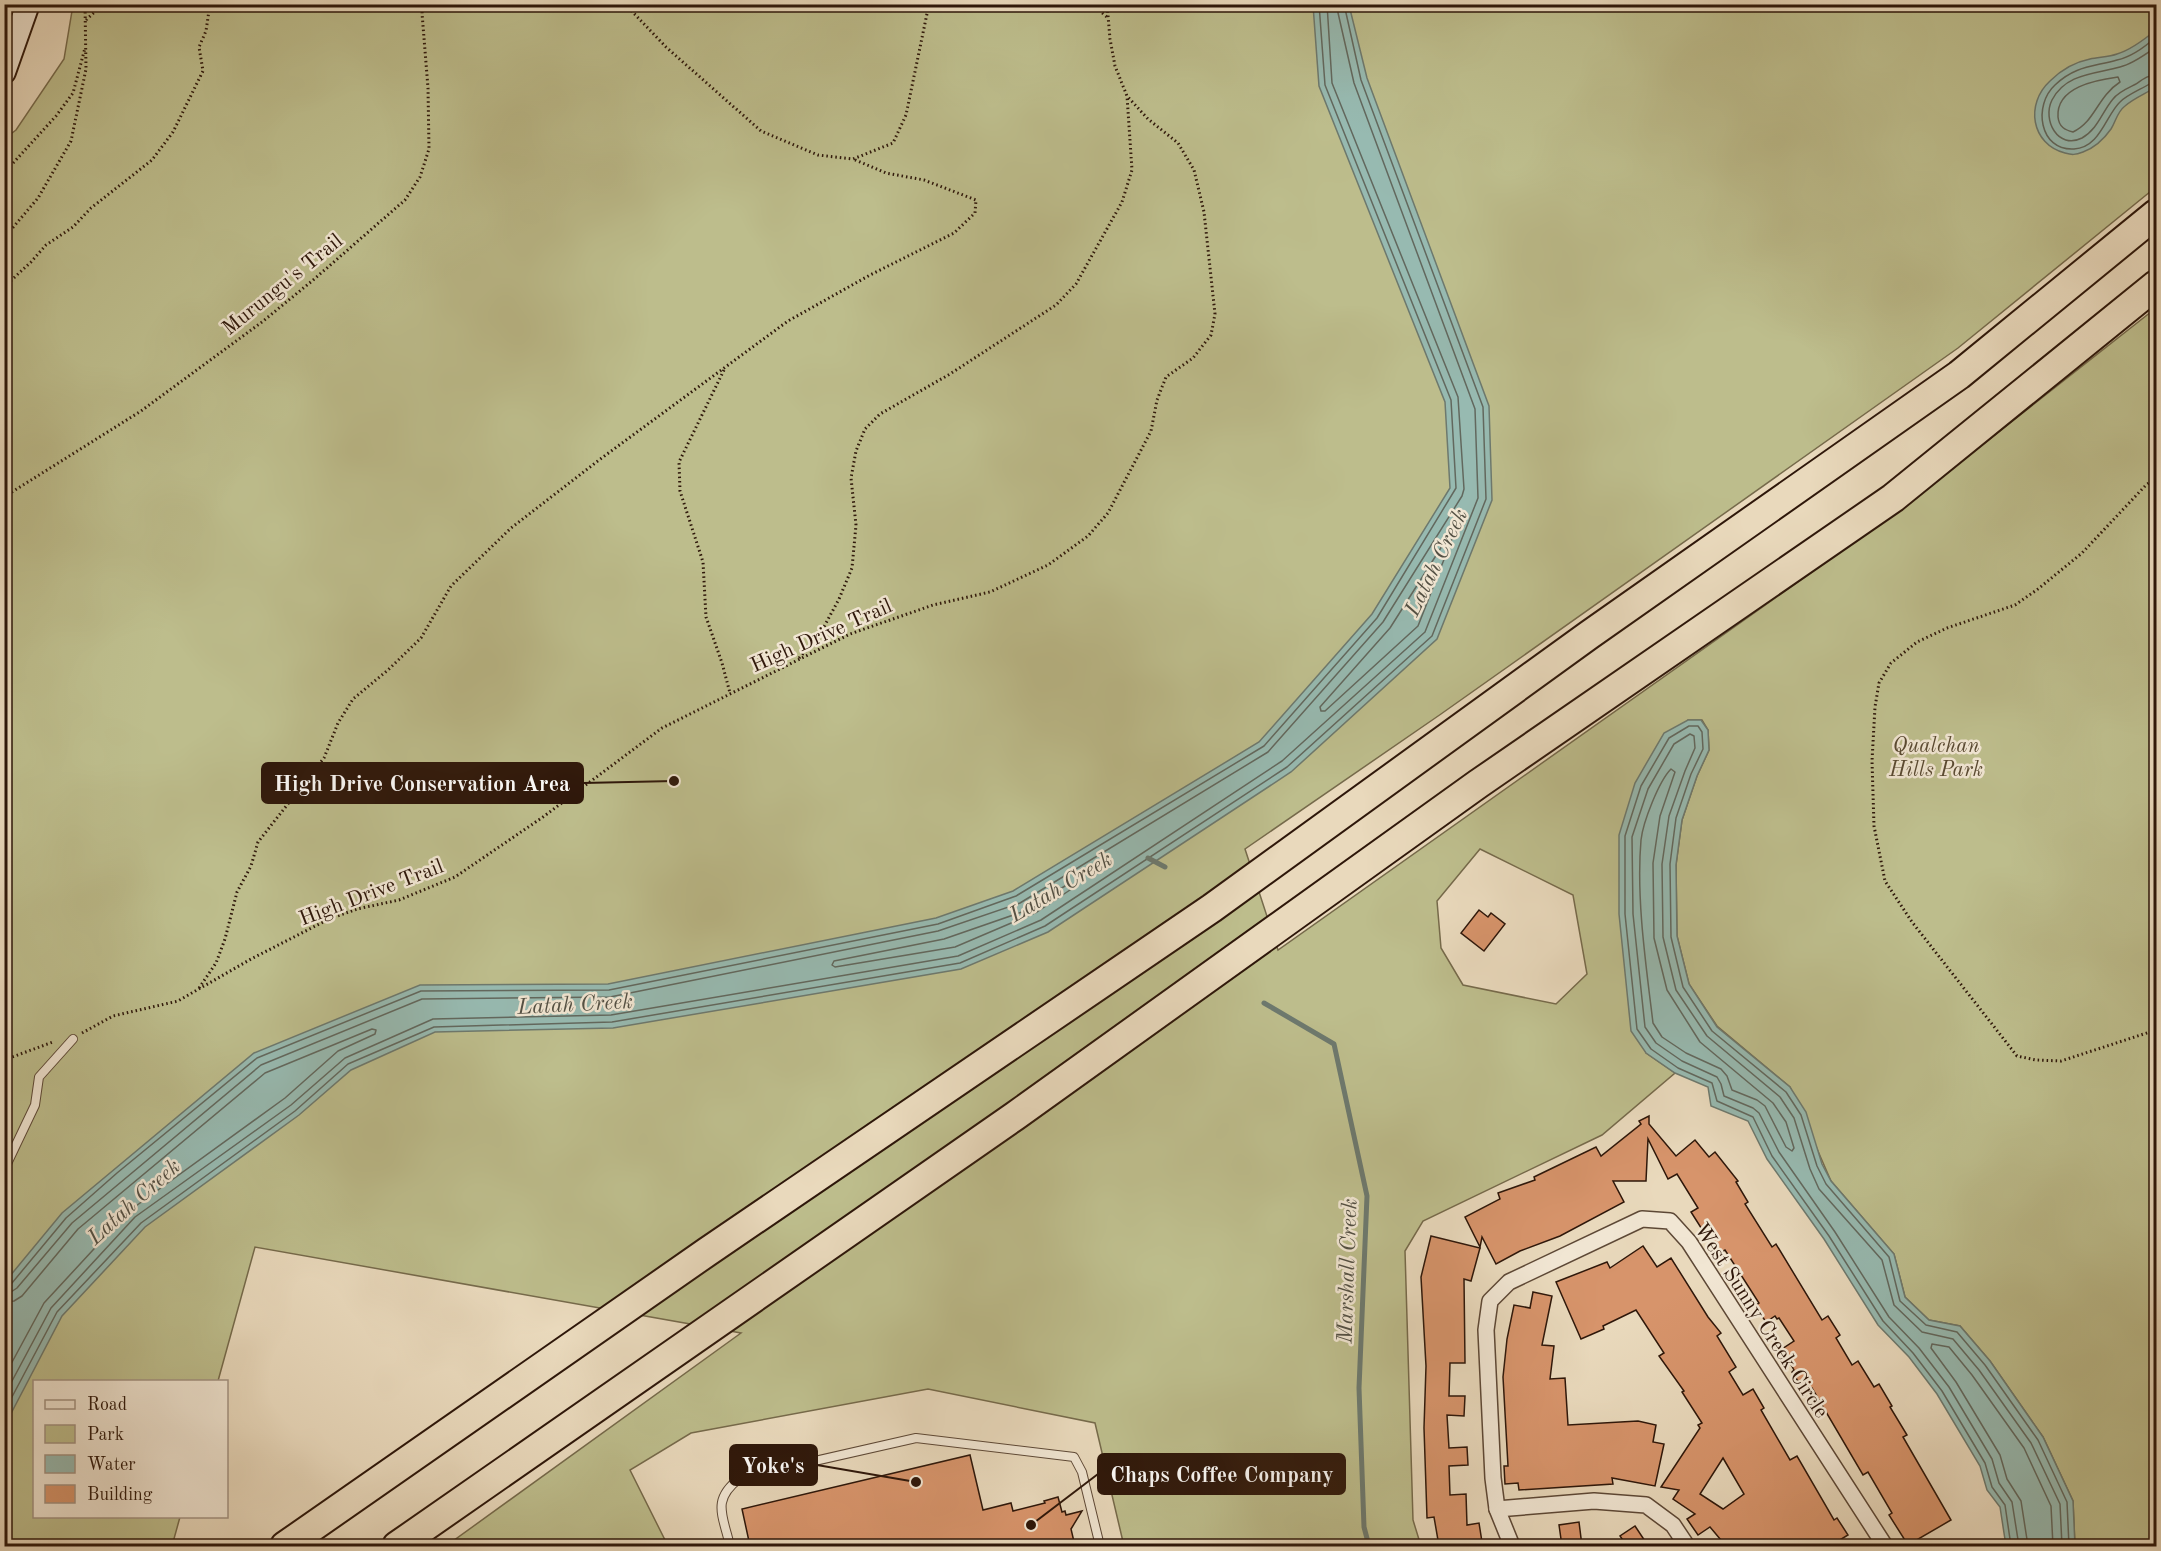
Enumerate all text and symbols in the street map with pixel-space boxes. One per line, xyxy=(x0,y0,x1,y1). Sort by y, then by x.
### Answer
street label: Murungu's Trail xyxy=(219,230,347,340)
water label: Latah Creek xyxy=(1401,506,1472,621)
street label: High Drive Trail xyxy=(748,596,896,677)
park label: Qualchan Hills Park xyxy=(1888,736,1983,781)
callout: High Drive Conservation Area xyxy=(262,763,583,803)
text: High Drive Conservation Area xyxy=(274,774,570,796)
water label: Latah Creek xyxy=(1005,848,1117,928)
street label: High Drive Trail xyxy=(297,856,447,931)
water label: Latah Creek xyxy=(516,991,634,1019)
water label: Latah Creek xyxy=(83,1155,185,1250)
water label: Marshall Creek xyxy=(1334,1198,1362,1345)
street label: West Sunny Creek Circle xyxy=(1690,1219,1832,1422)
legend xyxy=(33,1380,228,1518)
text: Road xyxy=(87,1396,127,1414)
text: Park xyxy=(87,1426,124,1444)
callout: Yoke's xyxy=(730,1445,817,1485)
callout: Chaps Coffee Company xyxy=(1098,1454,1345,1494)
text: Water xyxy=(87,1456,136,1474)
text: Yoke's xyxy=(741,1456,805,1478)
text: Chaps Coffee Company xyxy=(1110,1465,1334,1487)
text: Building xyxy=(87,1486,153,1504)

